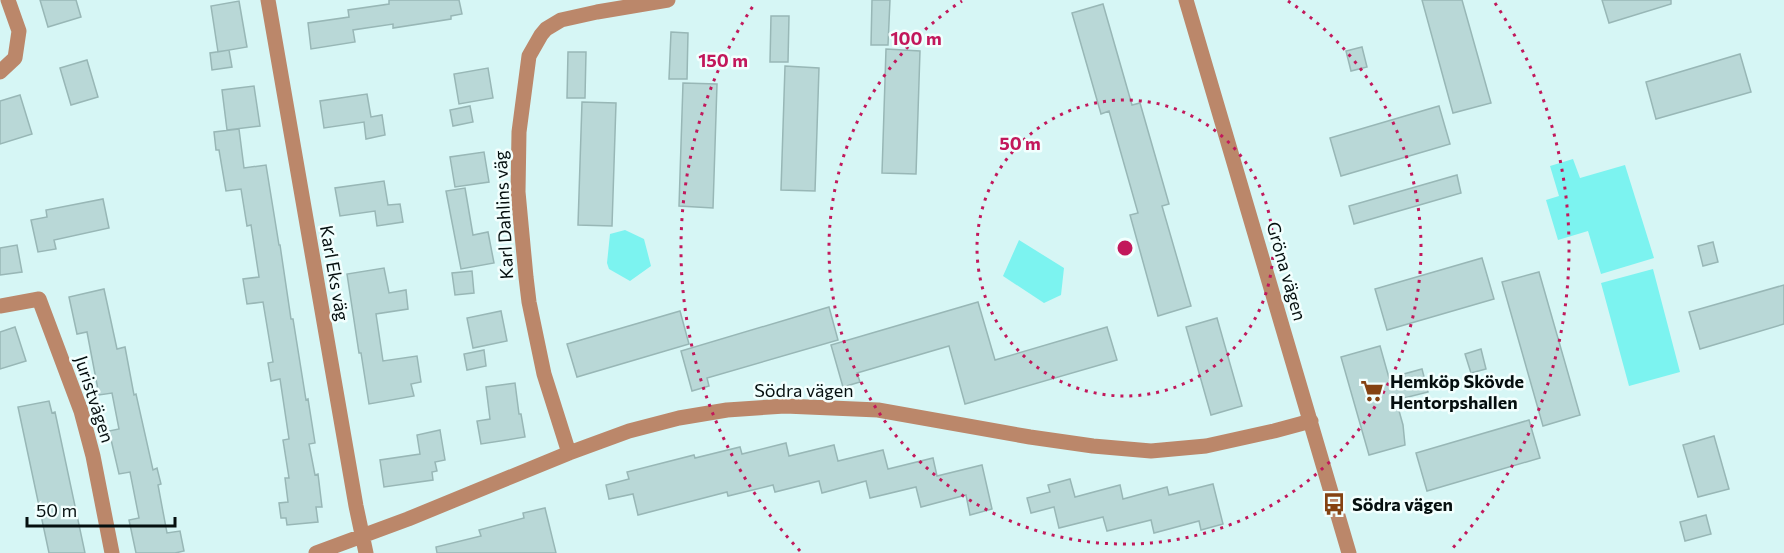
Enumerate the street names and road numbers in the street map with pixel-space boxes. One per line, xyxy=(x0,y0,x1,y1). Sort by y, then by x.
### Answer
street label: Karl Dahlins väg xyxy=(489,150,517,280)
street label: Gröna vägen xyxy=(1262,219,1312,323)
street label: Karl Eks väg xyxy=(316,223,354,323)
street label: Juristvägen xyxy=(71,353,119,445)
street label: Södra vägen xyxy=(754,379,854,401)

